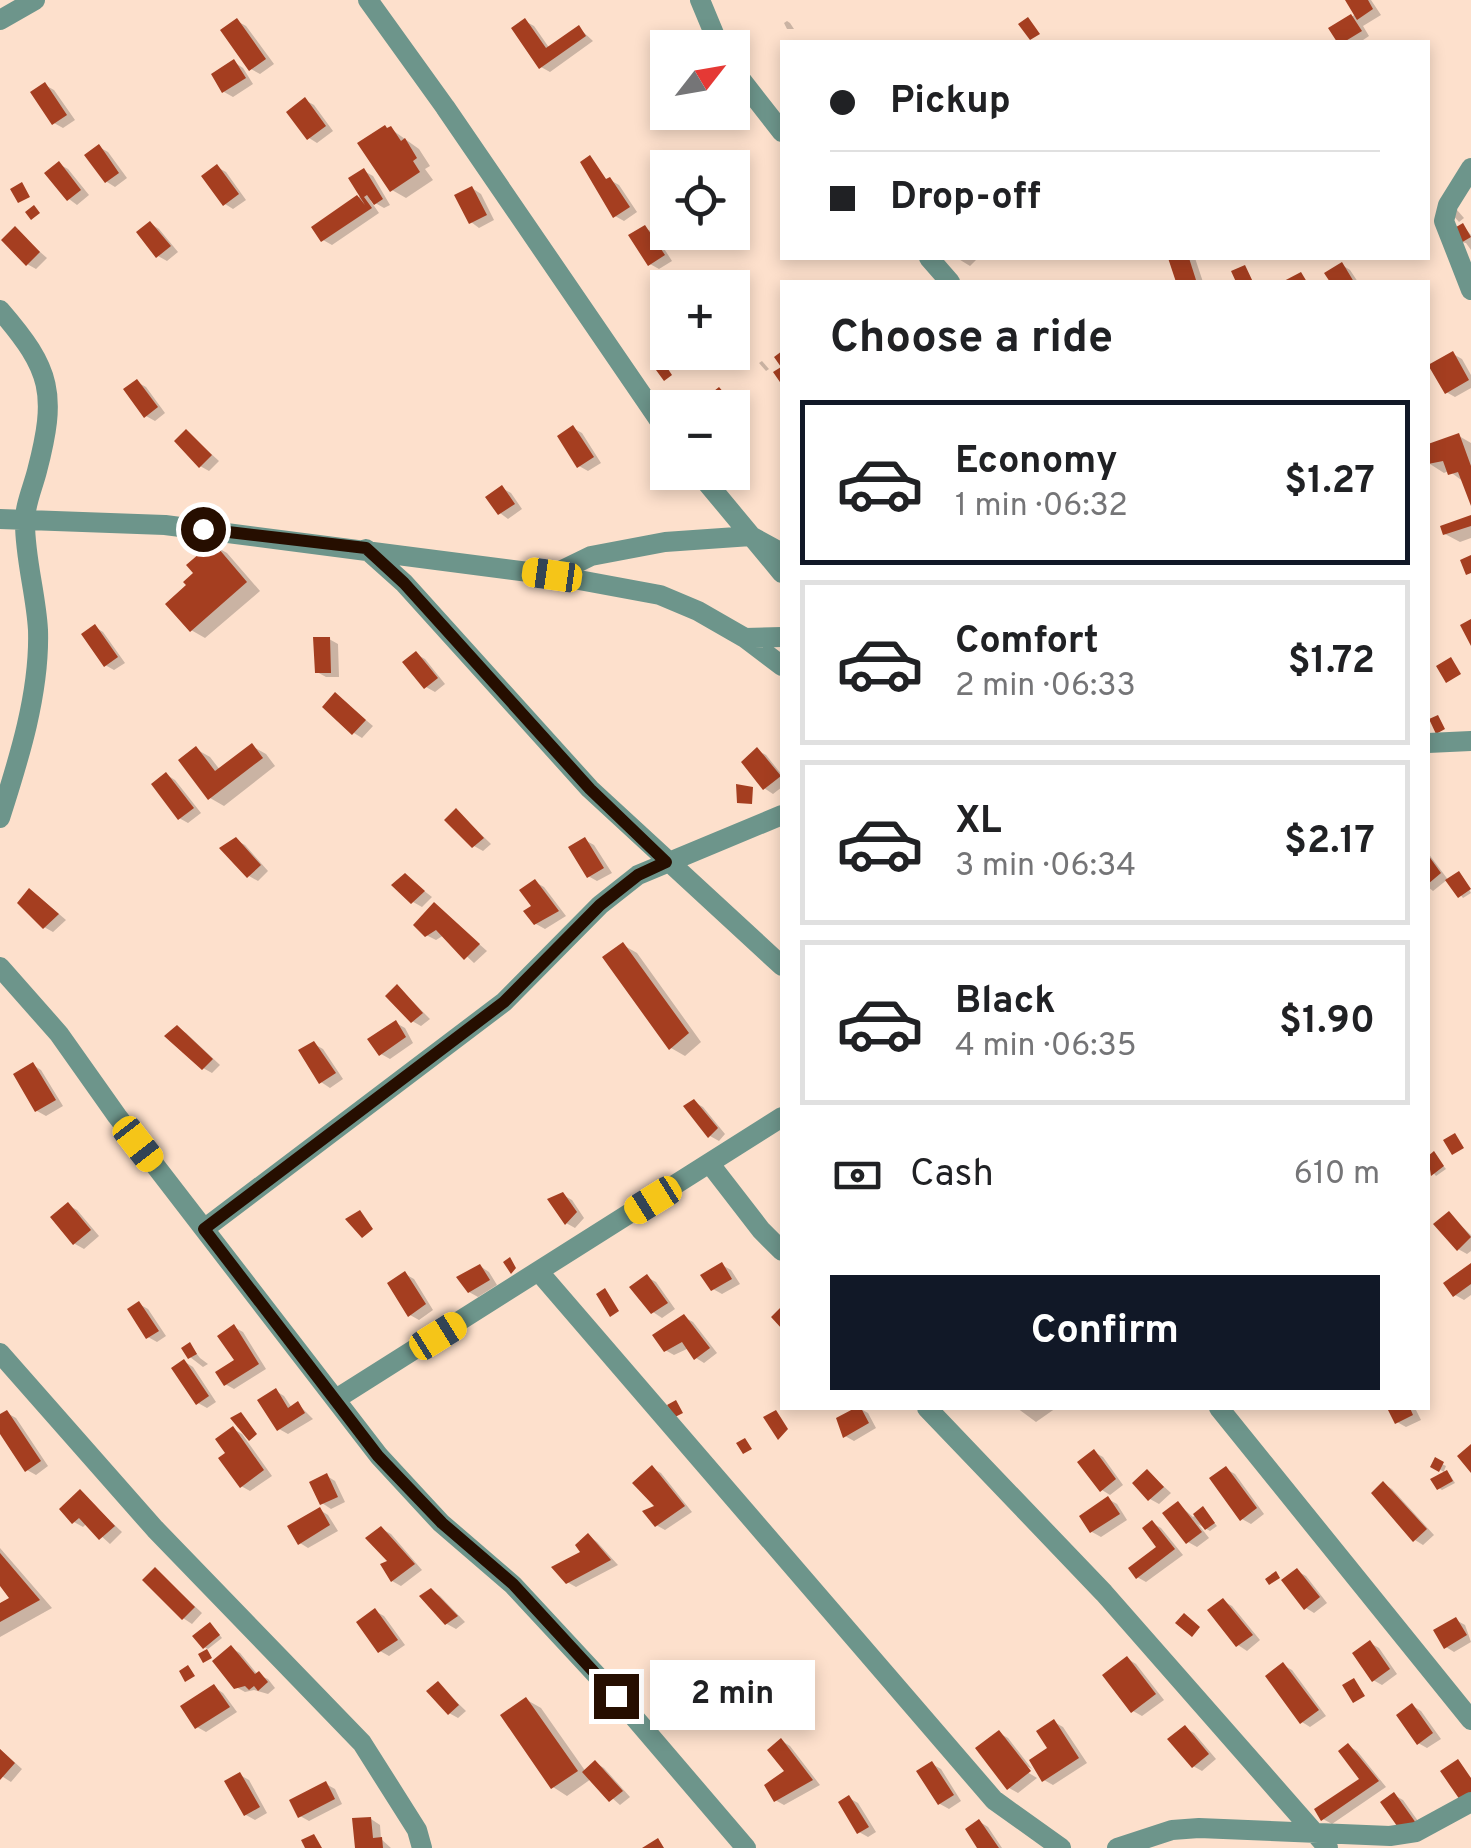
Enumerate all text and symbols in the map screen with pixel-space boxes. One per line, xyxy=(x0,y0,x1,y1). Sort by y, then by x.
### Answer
north arrow xyxy=(650,30,750,130)
map controls xyxy=(650,30,750,490)
text: Pickup xyxy=(890,78,1011,127)
button: locate xyxy=(650,150,750,250)
text: Drop-off xyxy=(890,174,1041,223)
button: + xyxy=(650,270,750,370)
text: Choose a ride xyxy=(830,311,1113,368)
button: − xyxy=(650,390,750,490)
icon: car xyxy=(835,438,925,528)
text: Economy xyxy=(955,438,1117,487)
text: $1.27 xyxy=(1284,458,1375,507)
text: 1 min · 06:32 xyxy=(955,487,1128,527)
route start xyxy=(181,507,226,552)
car xyxy=(520,556,584,594)
icon: car xyxy=(835,618,925,708)
text: Comfort xyxy=(955,618,1099,667)
text: $1.72 xyxy=(1288,638,1375,687)
text: 2 min · 06:33 xyxy=(955,667,1136,707)
icon: car xyxy=(835,798,925,888)
text: XL xyxy=(955,798,1002,847)
text: $2.17 xyxy=(1284,818,1375,867)
text: 3 min · 06:34 xyxy=(955,847,1136,887)
icon: car xyxy=(835,978,925,1068)
text: Black xyxy=(955,978,1055,1027)
text: $1.90 xyxy=(1279,998,1375,1047)
text: 4 min · 06:35 xyxy=(955,1027,1137,1067)
car xyxy=(108,1111,168,1177)
icon: cash xyxy=(830,1148,885,1203)
text: Cash xyxy=(910,1151,994,1200)
text: 610 m xyxy=(1294,1155,1380,1195)
car xyxy=(620,1171,686,1229)
button: Confirm xyxy=(830,1275,1380,1390)
car xyxy=(405,1307,471,1365)
callout: 2 min xyxy=(651,1661,816,1731)
route end xyxy=(594,1674,639,1719)
text: 2 min xyxy=(691,1675,774,1715)

